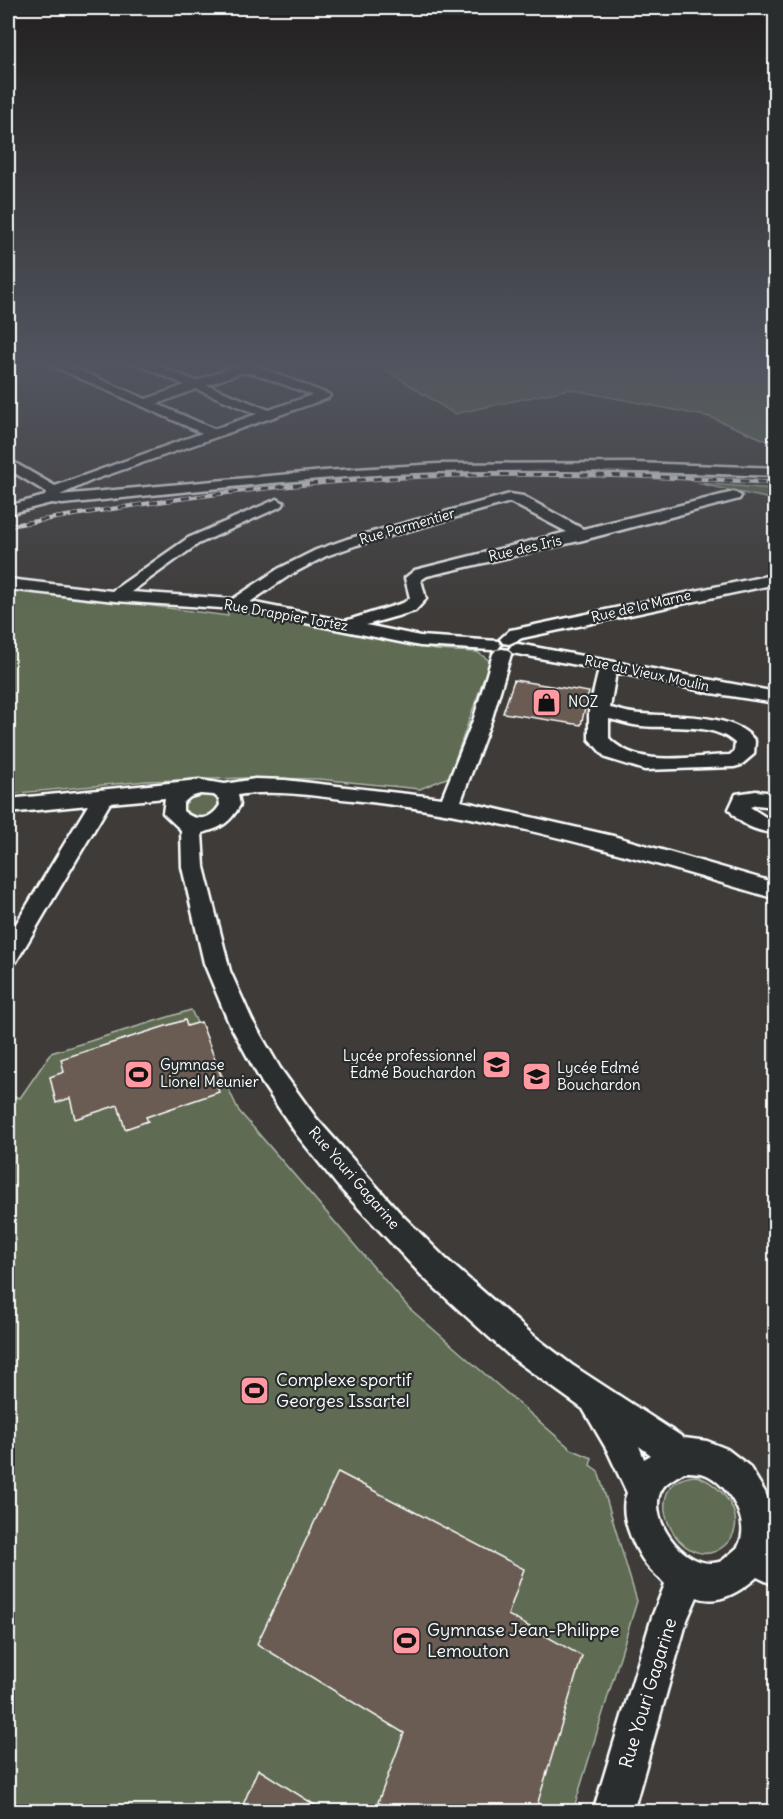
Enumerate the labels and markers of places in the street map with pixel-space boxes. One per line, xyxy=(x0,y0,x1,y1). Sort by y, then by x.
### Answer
shop icon: NOZ xyxy=(531,686,563,718)
place label: NOZ xyxy=(568,692,599,711)
place label: Lycée professionnel Edmé Bouchardon xyxy=(343,1046,476,1082)
school or university icon: Lycée professionnel Edmé Bouchardon xyxy=(481,1049,513,1081)
place label: Gymnase Lionel Meunier xyxy=(160,1055,259,1091)
sports icon: Gymnase Lionel Meunier xyxy=(123,1058,155,1090)
place label: Lycée Edmé Bouchardon xyxy=(557,1058,641,1094)
school or university icon: Lycée Edmé Bouchardon xyxy=(520,1061,552,1093)
place label: Complexe sportif Georges Issartel xyxy=(276,1368,413,1412)
sports icon: Complexe sportif Georges Issartel xyxy=(239,1374,271,1406)
place label: Gymnase Jean-Philippe Lemouton xyxy=(427,1618,620,1662)
sports icon: Gymnase Jean-Philippe Lemouton xyxy=(390,1624,422,1656)

